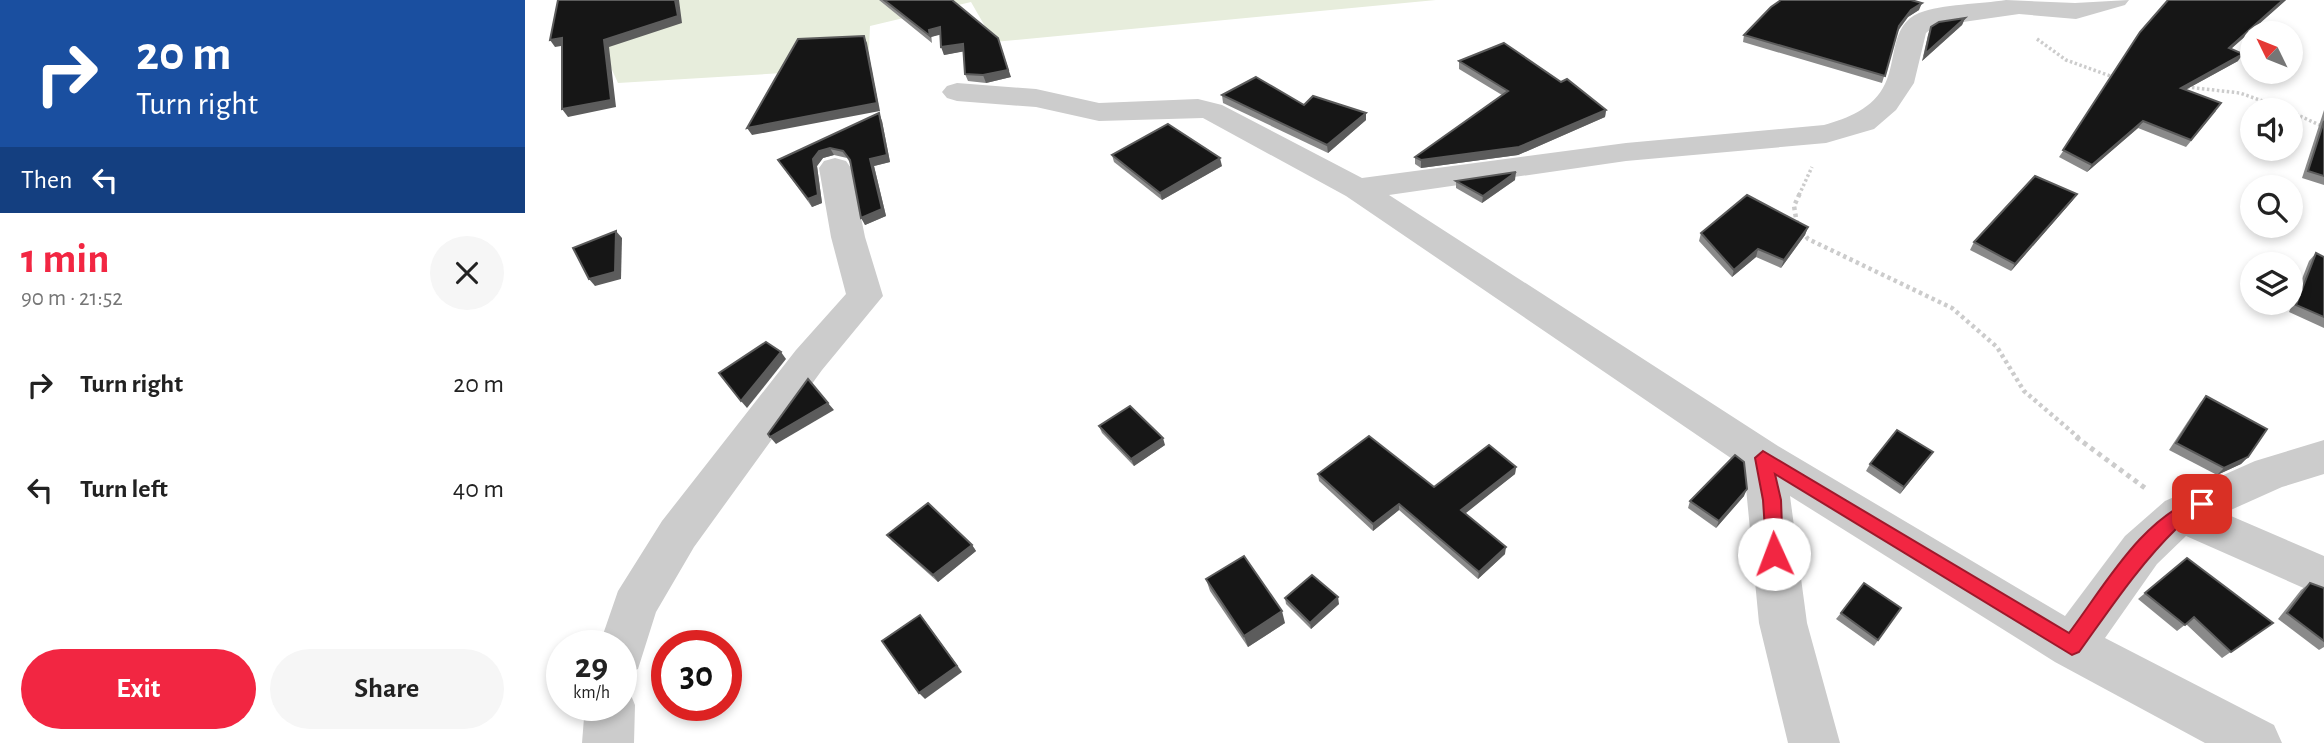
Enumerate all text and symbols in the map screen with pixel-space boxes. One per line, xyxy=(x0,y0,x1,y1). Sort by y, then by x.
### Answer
north arrow xyxy=(2240,21,2303,84)
map controls xyxy=(2240,21,2303,315)
icon: right xyxy=(21,28,112,119)
text: 20 m xyxy=(136,30,232,79)
text: Turn right xyxy=(136,88,258,120)
button: sound xyxy=(2240,98,2303,161)
icon: left xyxy=(86,161,124,199)
text: Then xyxy=(21,167,72,193)
button: search xyxy=(2240,175,2303,238)
button: close xyxy=(430,236,504,310)
text: 1 min xyxy=(21,238,110,280)
button: layers xyxy=(2240,252,2303,315)
text: 90 m · 21:52 xyxy=(21,287,123,310)
icon: right xyxy=(21,366,59,404)
text: Turn right xyxy=(80,371,183,397)
text: 20 m xyxy=(453,371,504,397)
icon: left xyxy=(21,471,59,509)
pin xyxy=(2172,474,2232,534)
text: Turn left xyxy=(80,476,168,502)
text: 40 m xyxy=(453,476,504,502)
icon: arrive xyxy=(2183,485,2221,523)
position arrow xyxy=(1737,517,1811,591)
speed limit sign: 30 xyxy=(651,630,742,721)
button: Exit xyxy=(21,649,256,729)
button: Share xyxy=(270,649,504,729)
text: 29 xyxy=(575,649,608,684)
text: km/h xyxy=(573,684,610,702)

